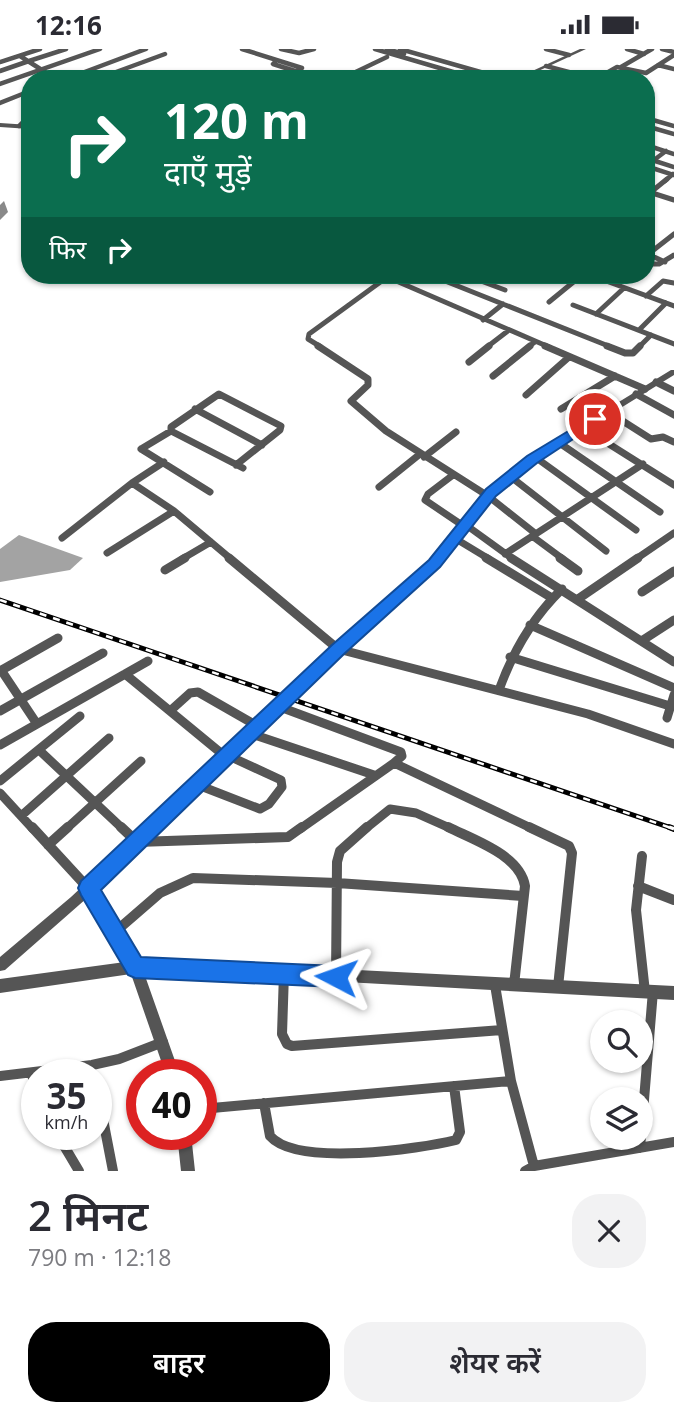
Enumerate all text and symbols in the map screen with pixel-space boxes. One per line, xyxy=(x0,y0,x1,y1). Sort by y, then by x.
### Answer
text: 12:16 xyxy=(35,7,102,43)
text: 120 m xyxy=(164,87,309,153)
icon: right xyxy=(49,98,140,189)
text: दाएँ मुड़ें xyxy=(164,150,252,193)
text: फिर xyxy=(49,231,86,267)
icon: right xyxy=(100,231,138,269)
pin xyxy=(565,389,625,449)
icon: arrive xyxy=(576,400,614,438)
position arrow xyxy=(299,940,373,1014)
map controls xyxy=(590,1010,653,1150)
button: search xyxy=(590,1010,653,1073)
speed limit sign: 40 xyxy=(126,1059,217,1150)
text: 35 xyxy=(46,1072,87,1119)
button: layers xyxy=(590,1087,653,1150)
text: km/h xyxy=(45,1110,88,1134)
text: 2 मिनट xyxy=(28,1186,148,1243)
button: close xyxy=(572,1194,646,1268)
text: 790 m · 12:18 xyxy=(28,1241,171,1273)
button: बाहर xyxy=(28,1322,330,1402)
button: शेयर करें xyxy=(344,1322,646,1402)

